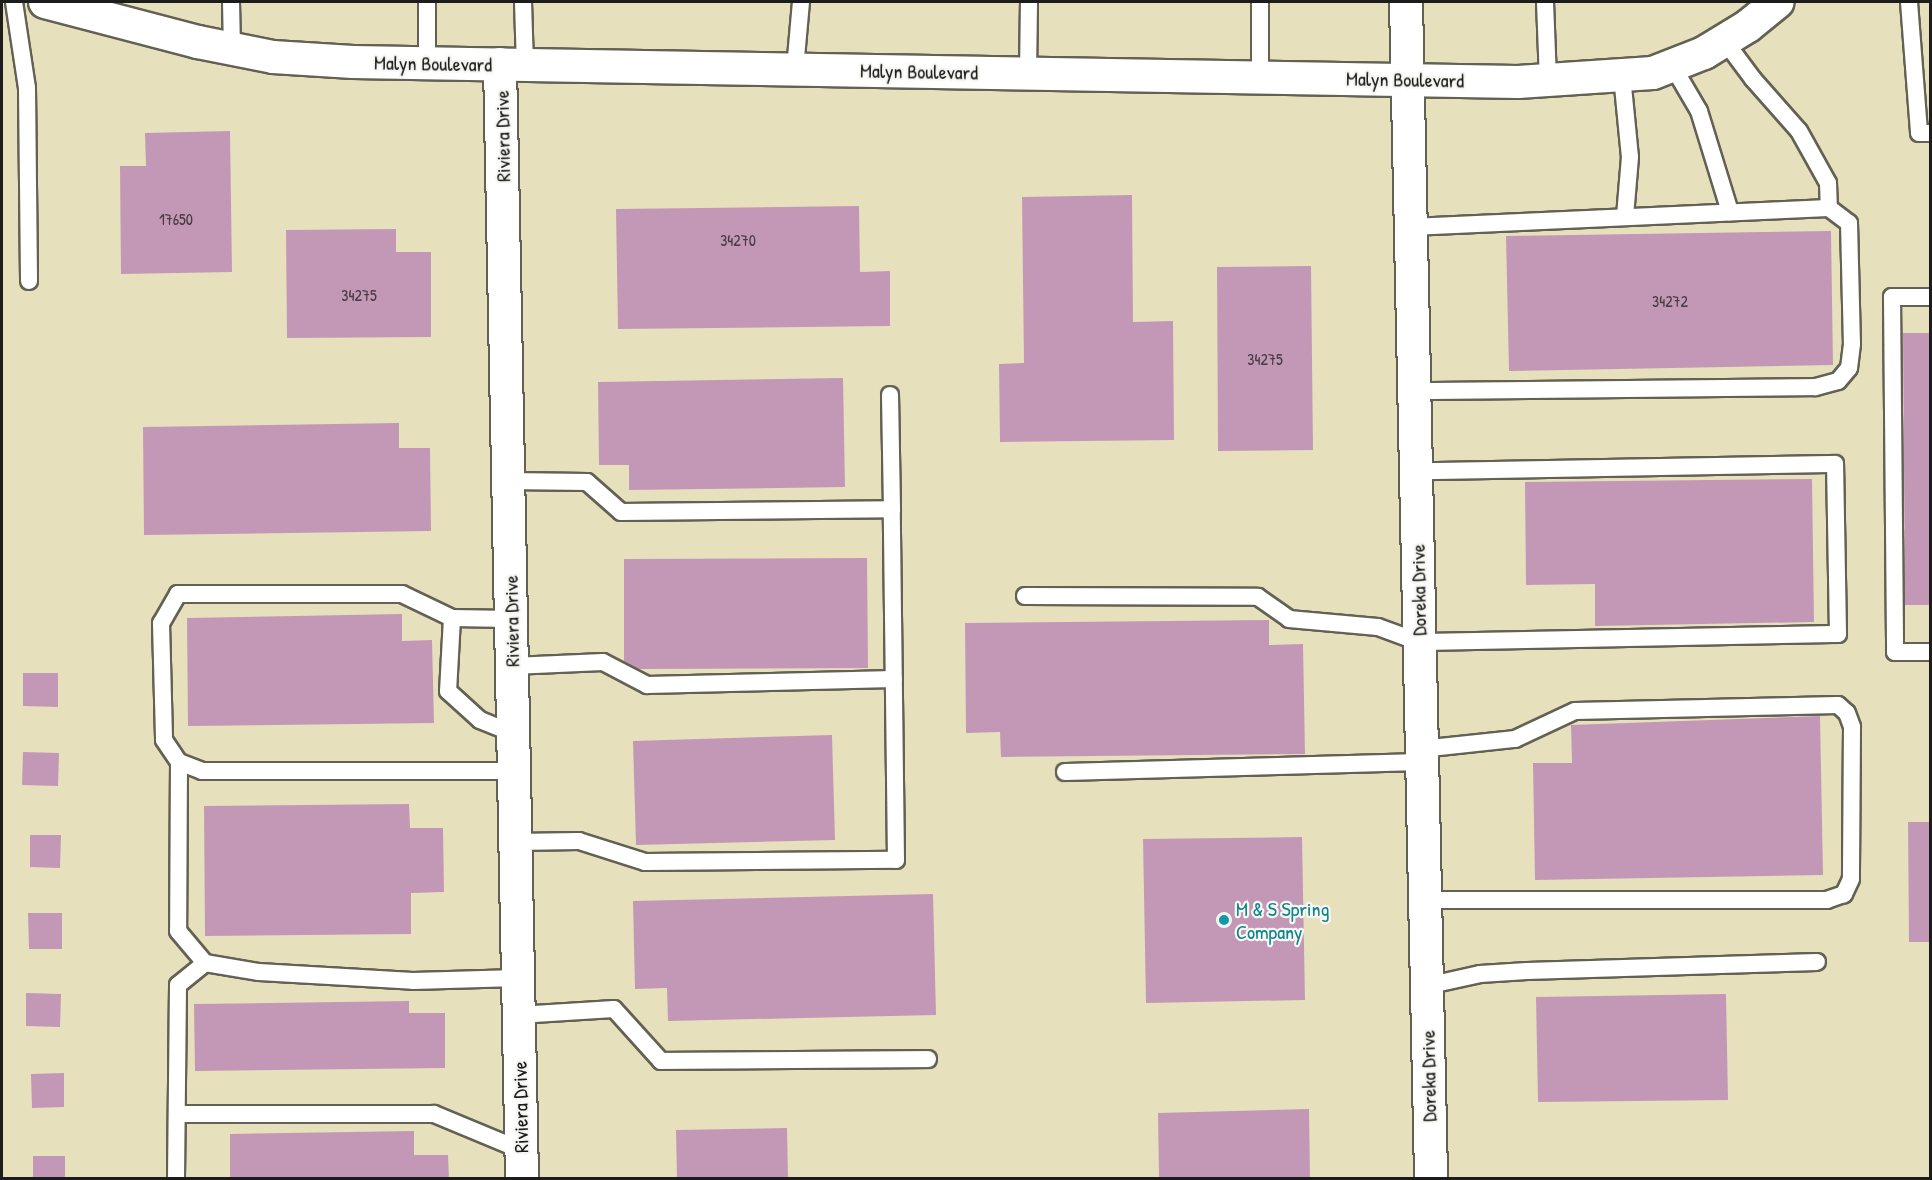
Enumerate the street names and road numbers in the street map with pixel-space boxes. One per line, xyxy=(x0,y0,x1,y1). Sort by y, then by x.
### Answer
street label: Malyn Boulevard xyxy=(374,50,492,76)
street label: Malyn Boulevard xyxy=(860,58,978,84)
street label: Malyn Boulevard xyxy=(1346,66,1464,92)
street label: Riviera Drive xyxy=(489,90,515,182)
street label: Doreka Drive xyxy=(1405,544,1431,636)
street label: Riviera Drive xyxy=(498,575,524,667)
street label: Doreka Drive xyxy=(1415,1030,1441,1122)
street label: Riviera Drive xyxy=(507,1061,533,1153)

